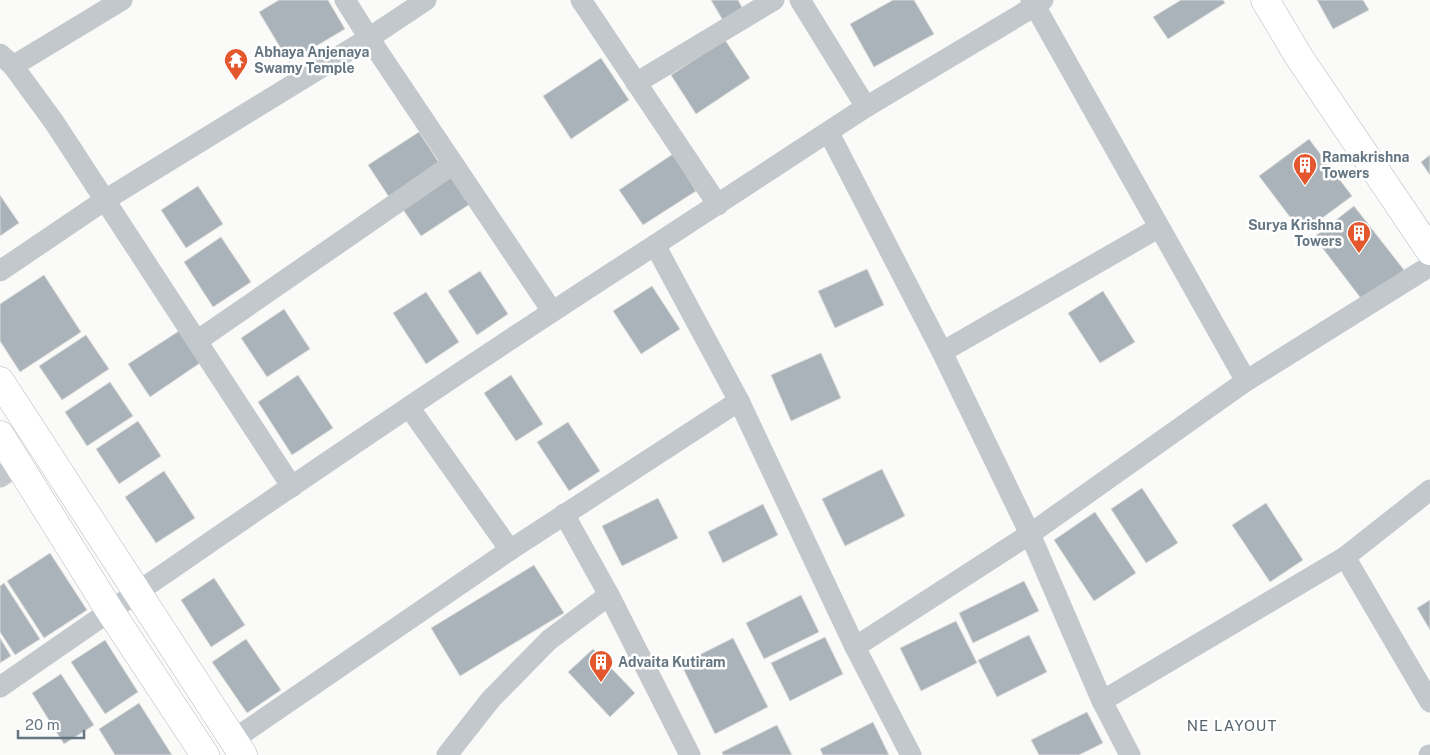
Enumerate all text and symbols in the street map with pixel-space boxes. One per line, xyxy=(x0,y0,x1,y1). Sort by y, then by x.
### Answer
place label: Abhaya Anjenaya Swamy Temple xyxy=(254,44,369,76)
temple icon: Abhaya Anjenaya Swamy Temple xyxy=(223,47,249,81)
place label: Ramakrishna Towers xyxy=(1322,149,1410,181)
building icon: Ramakrishna Towers xyxy=(1292,152,1318,186)
place label: Surya Krishna Towers xyxy=(1248,217,1342,249)
building icon: Surya Krishna Towers xyxy=(1346,220,1372,254)
building icon: Advaita Kutiram xyxy=(588,649,614,683)
place label: Advaita Kutiram xyxy=(618,654,726,670)
scale bar xyxy=(18,708,84,740)
text: 20 m xyxy=(25,716,60,733)
district label: NE LAYOUT xyxy=(1187,717,1277,734)

